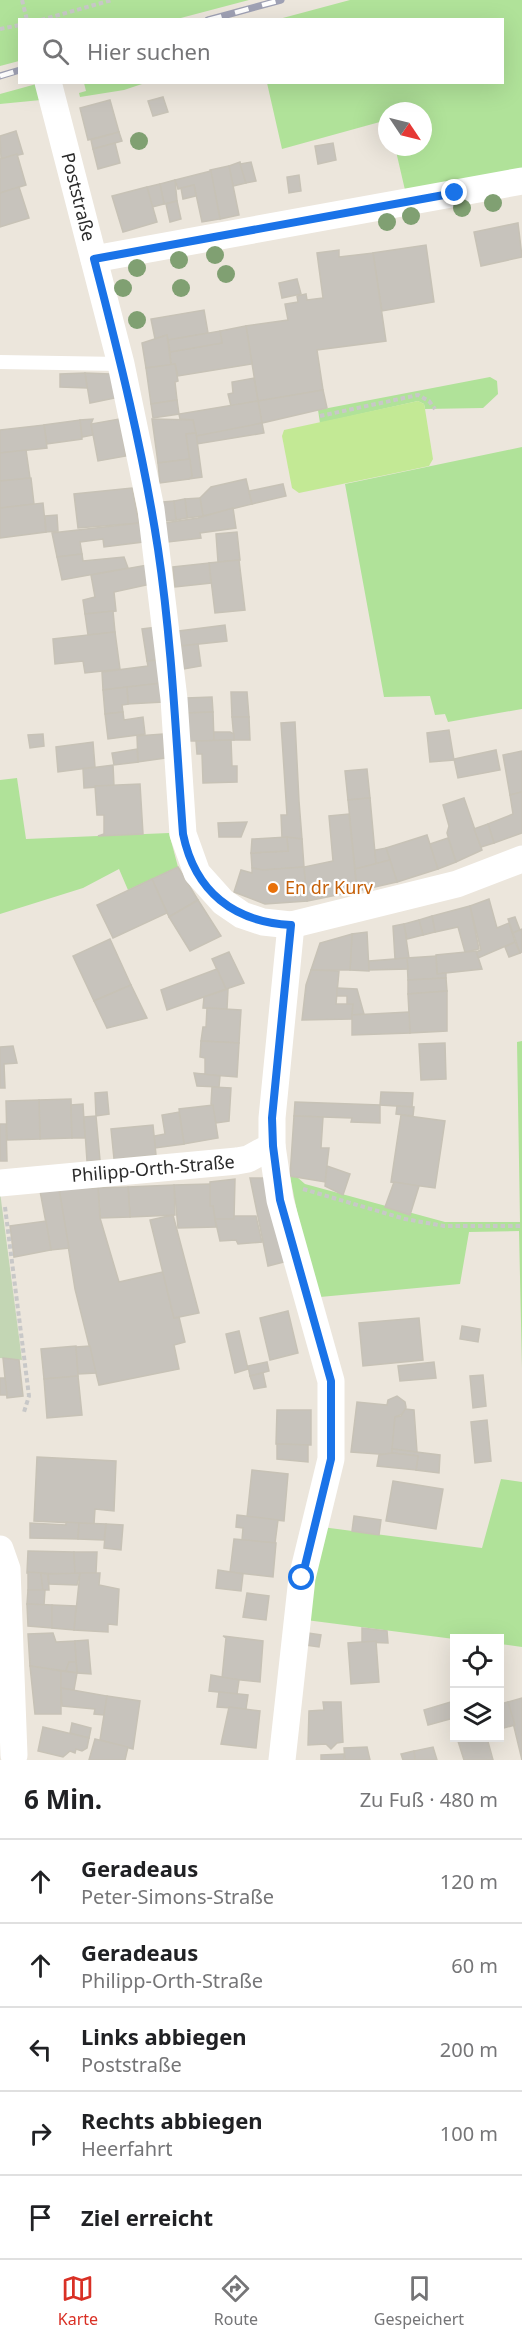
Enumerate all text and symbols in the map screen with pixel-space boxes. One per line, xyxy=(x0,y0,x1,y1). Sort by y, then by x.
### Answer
search box xyxy=(18,18,504,84)
icon: search xyxy=(39,35,72,68)
text: Hier suchen xyxy=(87,36,211,66)
north arrow xyxy=(378,102,432,156)
street label: Poststraße xyxy=(56,150,102,244)
route end xyxy=(441,179,467,205)
place label: En dr Kurv xyxy=(285,875,374,899)
marker: En dr Kurv xyxy=(266,881,280,895)
street label: Philipp-Orth-Straße xyxy=(70,1149,236,1187)
route start xyxy=(288,1564,314,1590)
map controls xyxy=(450,1634,504,1742)
button: locate xyxy=(450,1634,504,1688)
button: layers xyxy=(450,1688,504,1742)
text: 6 Min. xyxy=(24,1781,102,1817)
text: Zu Fuß · 480 m xyxy=(360,1786,498,1813)
text: Geradeaus xyxy=(81,1853,198,1883)
icon: ahead xyxy=(24,1865,57,1898)
text: 120 m xyxy=(440,1868,498,1895)
text: Peter-Simons-Straße xyxy=(81,1883,274,1910)
text: Geradeaus xyxy=(81,1937,198,1967)
icon: ahead xyxy=(24,1949,57,1982)
text: 60 m xyxy=(451,1952,498,1979)
text: Philipp-Orth-Straße xyxy=(81,1967,263,1994)
text: Links abbiegen xyxy=(81,2021,247,2051)
icon: left xyxy=(24,2033,57,2066)
text: 200 m xyxy=(440,2036,498,2063)
text: Poststraße xyxy=(81,2051,182,2078)
text: Rechts abbiegen xyxy=(81,2105,263,2135)
icon: right xyxy=(24,2117,57,2150)
text: 100 m xyxy=(440,2120,498,2147)
text: Heerfahrt xyxy=(81,2135,173,2162)
icon: arrive xyxy=(24,2201,57,2234)
text: Ziel erreicht xyxy=(81,2202,213,2232)
tab: Karte xyxy=(58,2272,98,2330)
tab: Route xyxy=(214,2272,258,2330)
tab: Gespeichert xyxy=(374,2272,464,2330)

